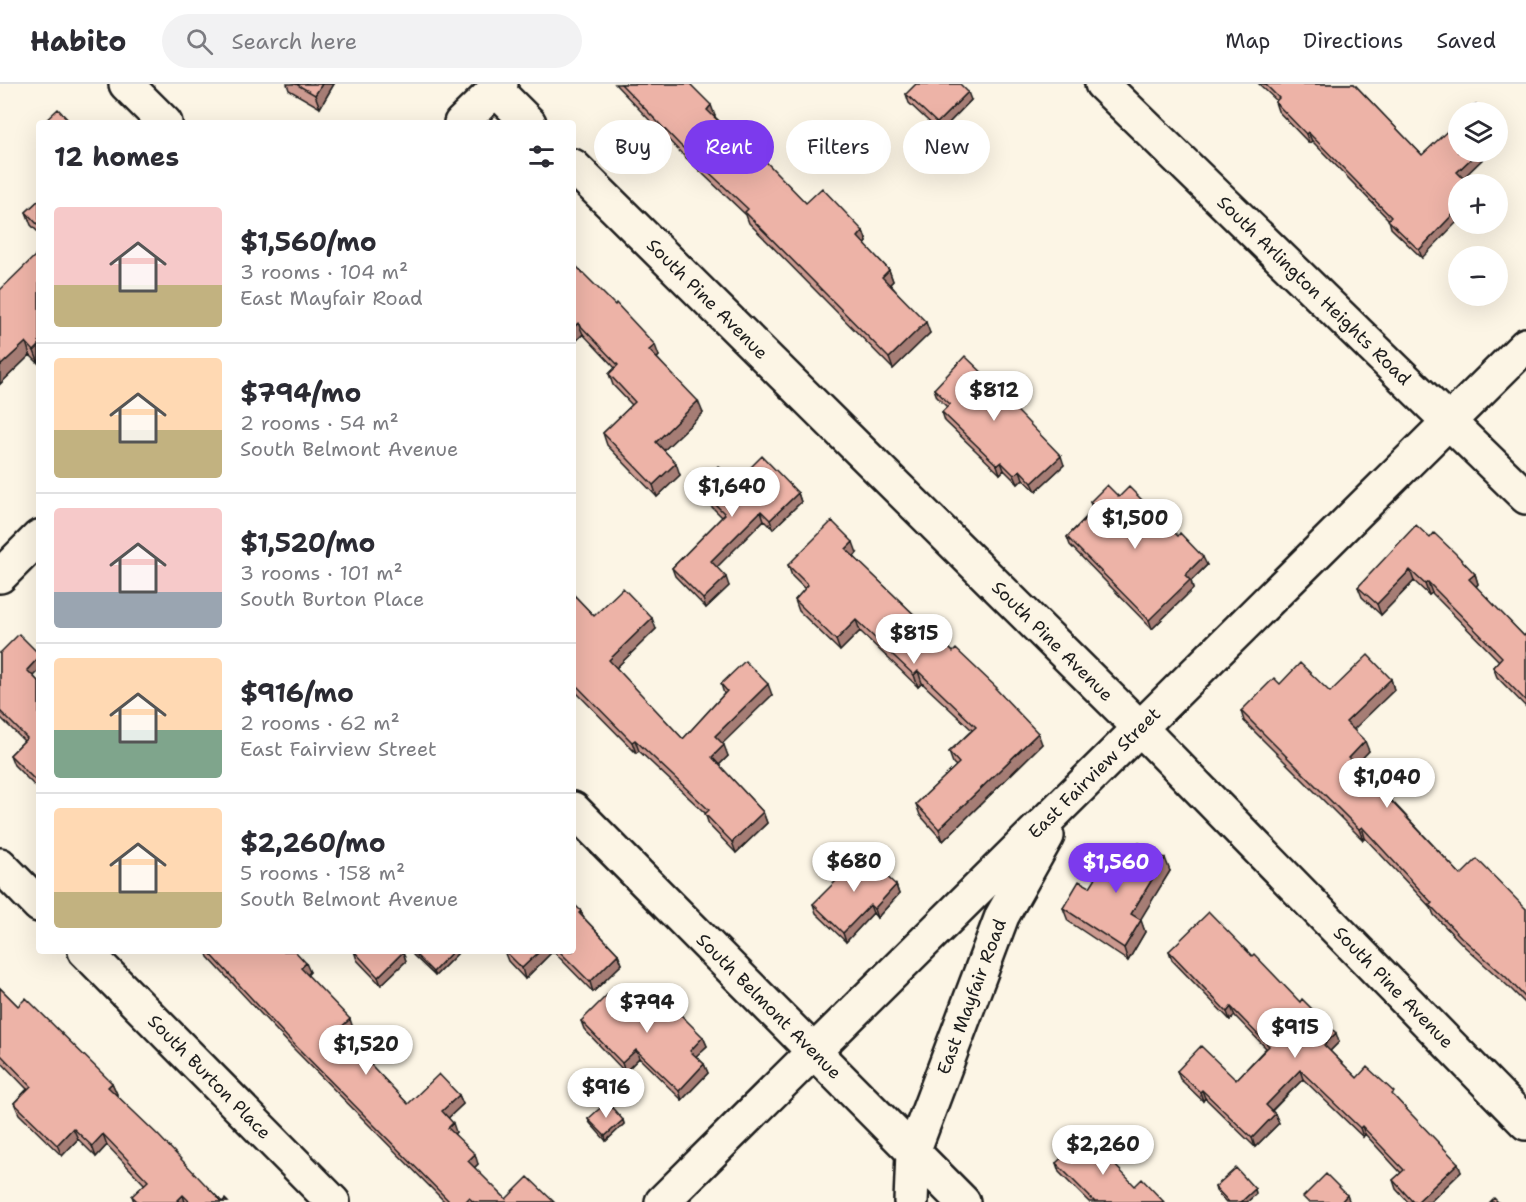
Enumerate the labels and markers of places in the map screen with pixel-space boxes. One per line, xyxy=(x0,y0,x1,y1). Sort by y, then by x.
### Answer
pin: $812 xyxy=(958,371,1030,422)
pin: $1,640 xyxy=(683,467,781,518)
pin: $1,500 xyxy=(1086,499,1184,550)
pin: $815 xyxy=(878,614,950,665)
pin: $1,040 xyxy=(1338,758,1436,809)
pin: $680 xyxy=(818,842,890,893)
pin: $1,560 xyxy=(1067,843,1165,894)
pin: $794 xyxy=(611,983,683,1034)
pin: $915 xyxy=(1259,1008,1331,1059)
pin: $1,520 xyxy=(317,1025,415,1076)
pin: $916 xyxy=(570,1068,642,1119)
pin: $2,260 xyxy=(1054,1125,1152,1176)

